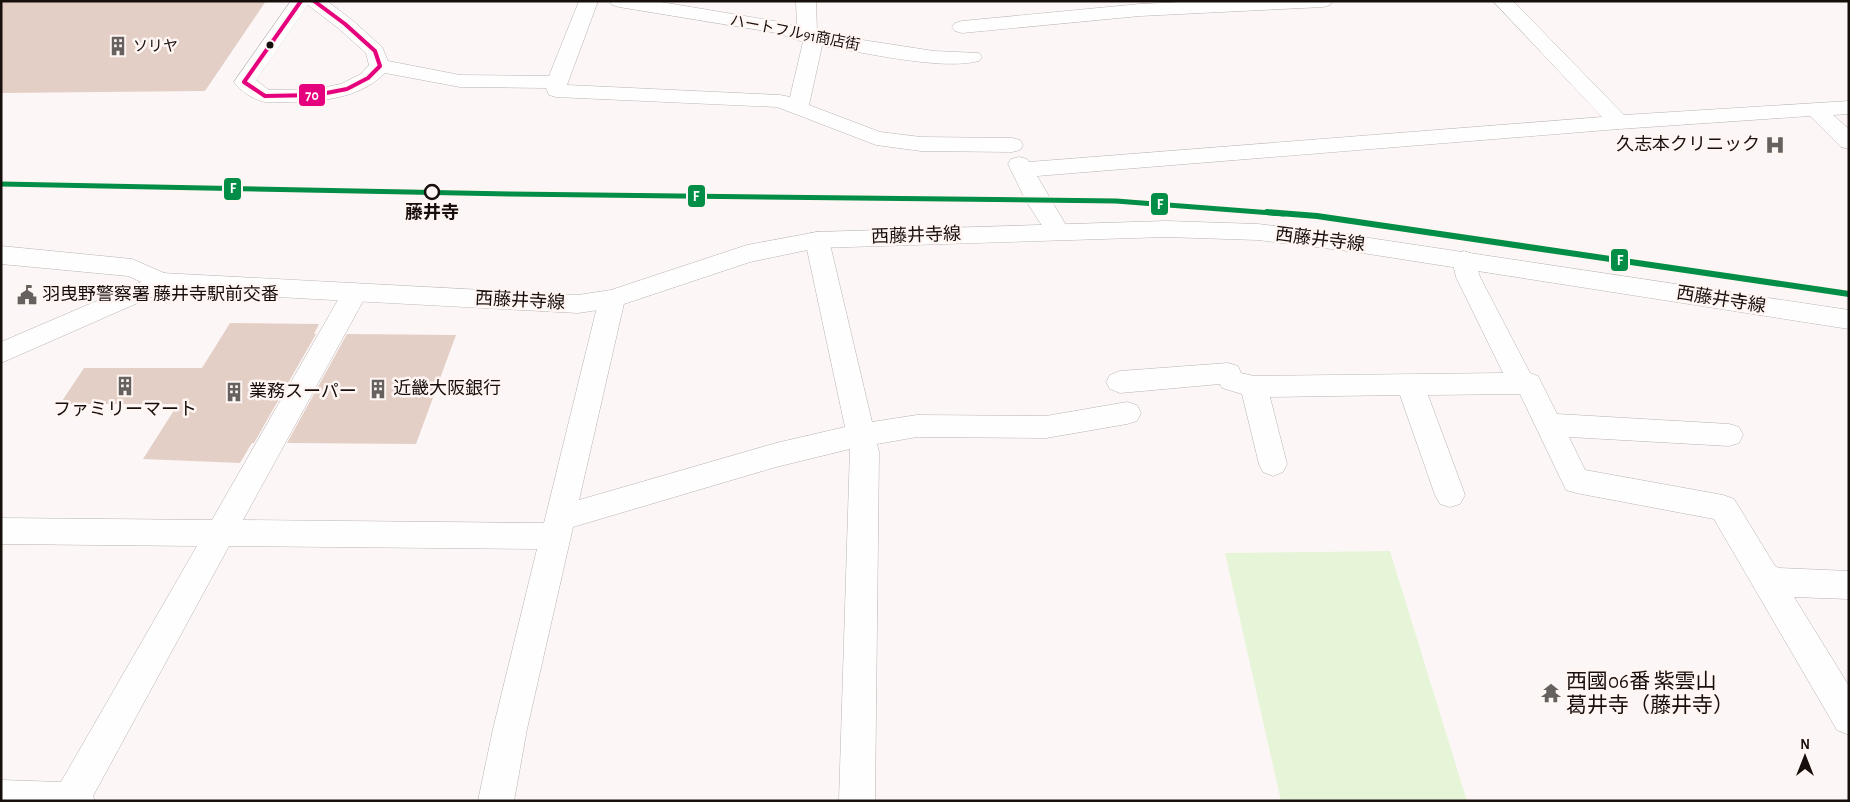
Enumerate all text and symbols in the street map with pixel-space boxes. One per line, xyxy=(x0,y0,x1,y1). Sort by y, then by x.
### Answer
street label: ハートフル91商店街 xyxy=(729,12,862,53)
building icon: ソリヤ xyxy=(107,35,129,57)
place label: ソリヤ xyxy=(133,39,178,54)
unlabelled marker xyxy=(265,40,275,50)
line badge: 70 xyxy=(298,83,326,107)
text: 70 xyxy=(305,89,319,103)
place label: 久志本クリニック xyxy=(1616,134,1760,154)
hospital icon: 久志本クリニック xyxy=(1764,134,1786,156)
line badge: F xyxy=(223,177,242,201)
text: F xyxy=(230,182,237,196)
marker: 藤井寺 xyxy=(424,184,440,200)
line badge: F xyxy=(687,184,706,208)
text: F xyxy=(693,190,700,204)
line badge: F xyxy=(1150,192,1169,216)
text: F xyxy=(1157,198,1164,212)
place label: 藤井寺 xyxy=(405,202,459,222)
street label: 西藤井寺線 xyxy=(871,223,961,247)
street label: 西藤井寺線 xyxy=(1274,224,1366,254)
line badge: F xyxy=(1610,248,1629,272)
text: F xyxy=(1617,254,1624,268)
street label: 西藤井寺線 xyxy=(1675,282,1767,316)
public building icon: 羽曳野警察署 藤井寺駅前交番 xyxy=(16,284,38,306)
place label: 羽曳野警察署 藤井寺駅前交番 xyxy=(42,284,279,304)
street label: 西藤井寺線 xyxy=(475,288,566,312)
building icon: ファミリーマート xyxy=(114,375,136,397)
building icon: 近畿大阪銀行 xyxy=(367,378,389,400)
place label: 近畿大阪銀行 xyxy=(393,378,501,398)
building icon: 業務スーパー xyxy=(223,381,245,403)
place label: 業務スーパー xyxy=(249,382,357,401)
place label: ファミリーマート xyxy=(53,401,197,419)
place label: 西國06番 紫雲山 葛井寺（藤井寺） xyxy=(1566,670,1734,716)
temple icon: 西國06番 紫雲山 葛井寺（藤井寺） xyxy=(1540,682,1562,704)
north arrow xyxy=(1780,732,1830,782)
text: N xyxy=(1800,738,1810,752)

